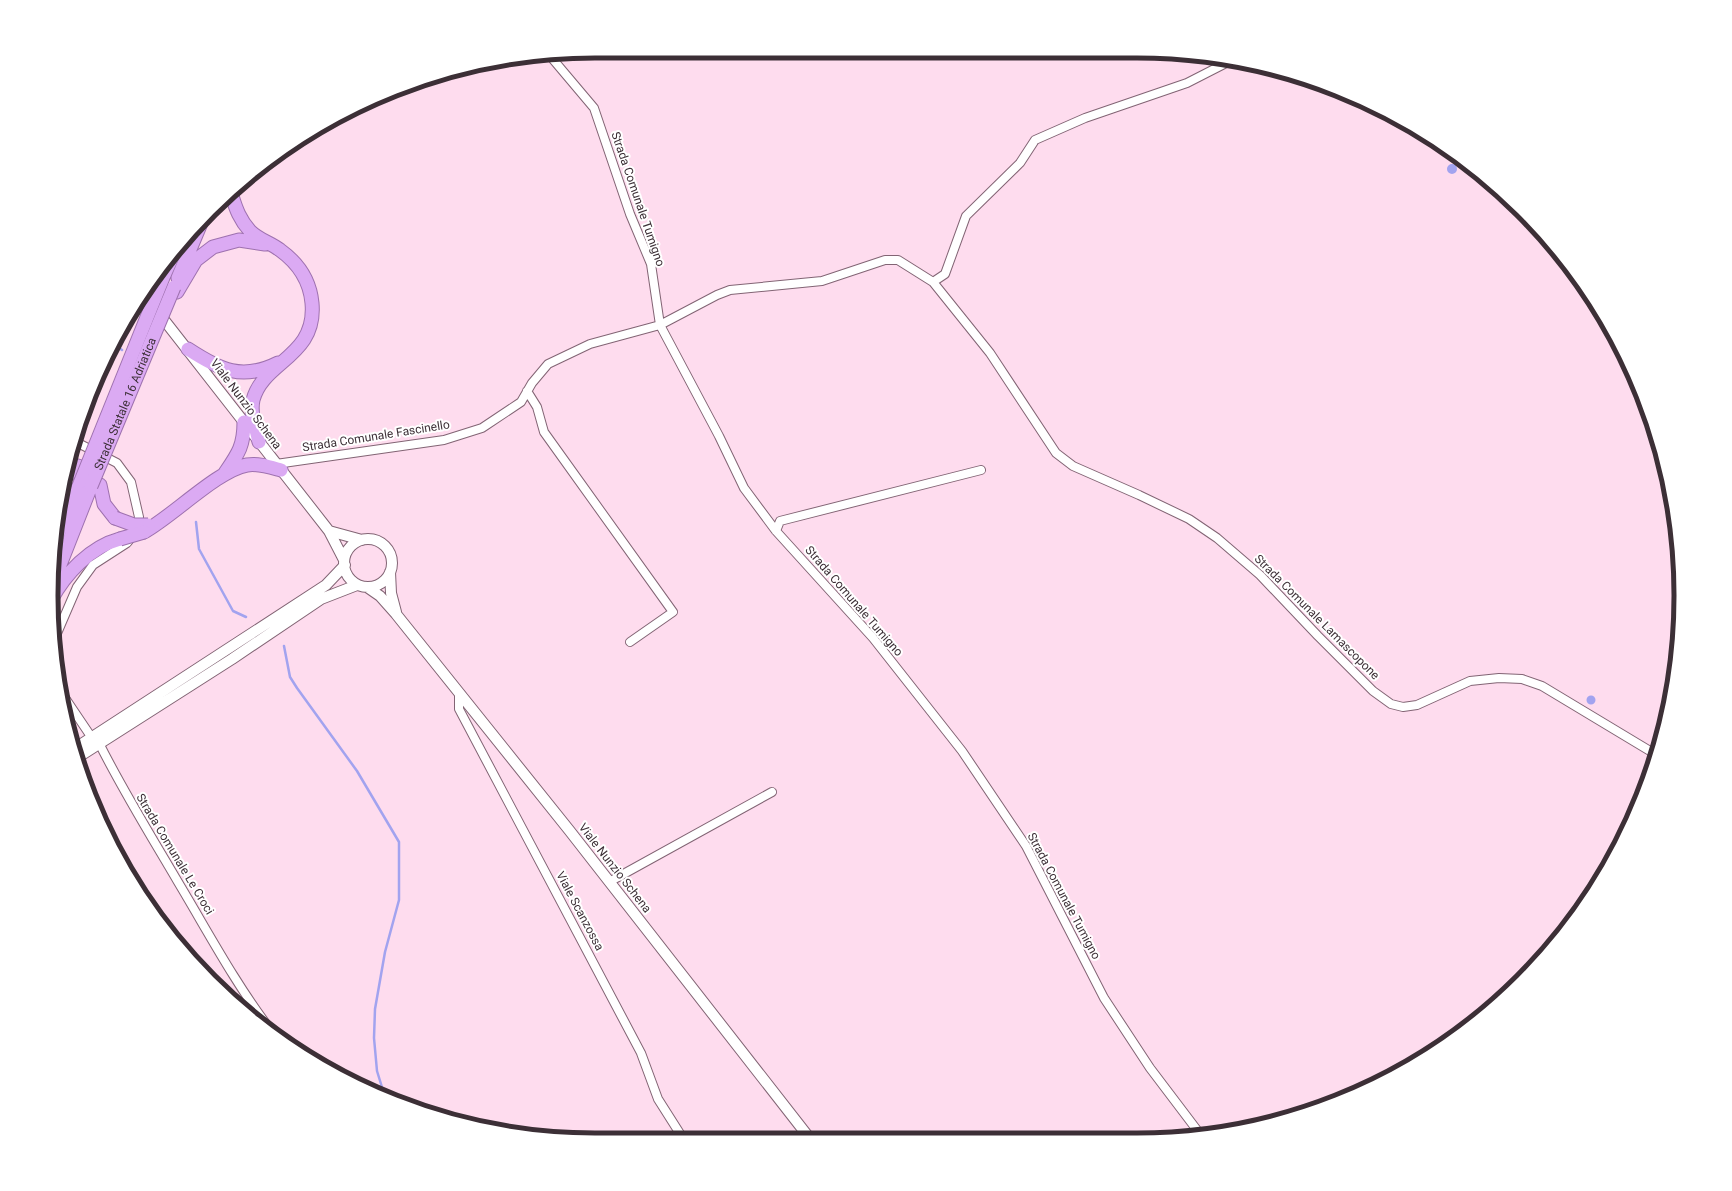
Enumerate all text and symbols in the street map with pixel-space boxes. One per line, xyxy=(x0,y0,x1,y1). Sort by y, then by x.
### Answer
street label: Strada Comunale Tumigno xyxy=(608,130,668,268)
street label: Strada Statale 16 Adriatica xyxy=(91,335,159,472)
street label: Viale Nunzio Schena xyxy=(207,356,285,452)
street label: Strada Comunale Fascinello xyxy=(301,417,451,455)
street label: Strada Comunale Tumigno xyxy=(802,543,906,659)
street label: Strada Comunale Lamascopone xyxy=(1252,552,1382,682)
street label: Strada Comunale Le Croci xyxy=(133,791,217,917)
street label: Viale Nunzio Schena xyxy=(576,821,654,915)
street label: Strada Comunale Tumigno xyxy=(1025,830,1103,962)
street label: Viale Scanzossa xyxy=(553,869,607,953)

